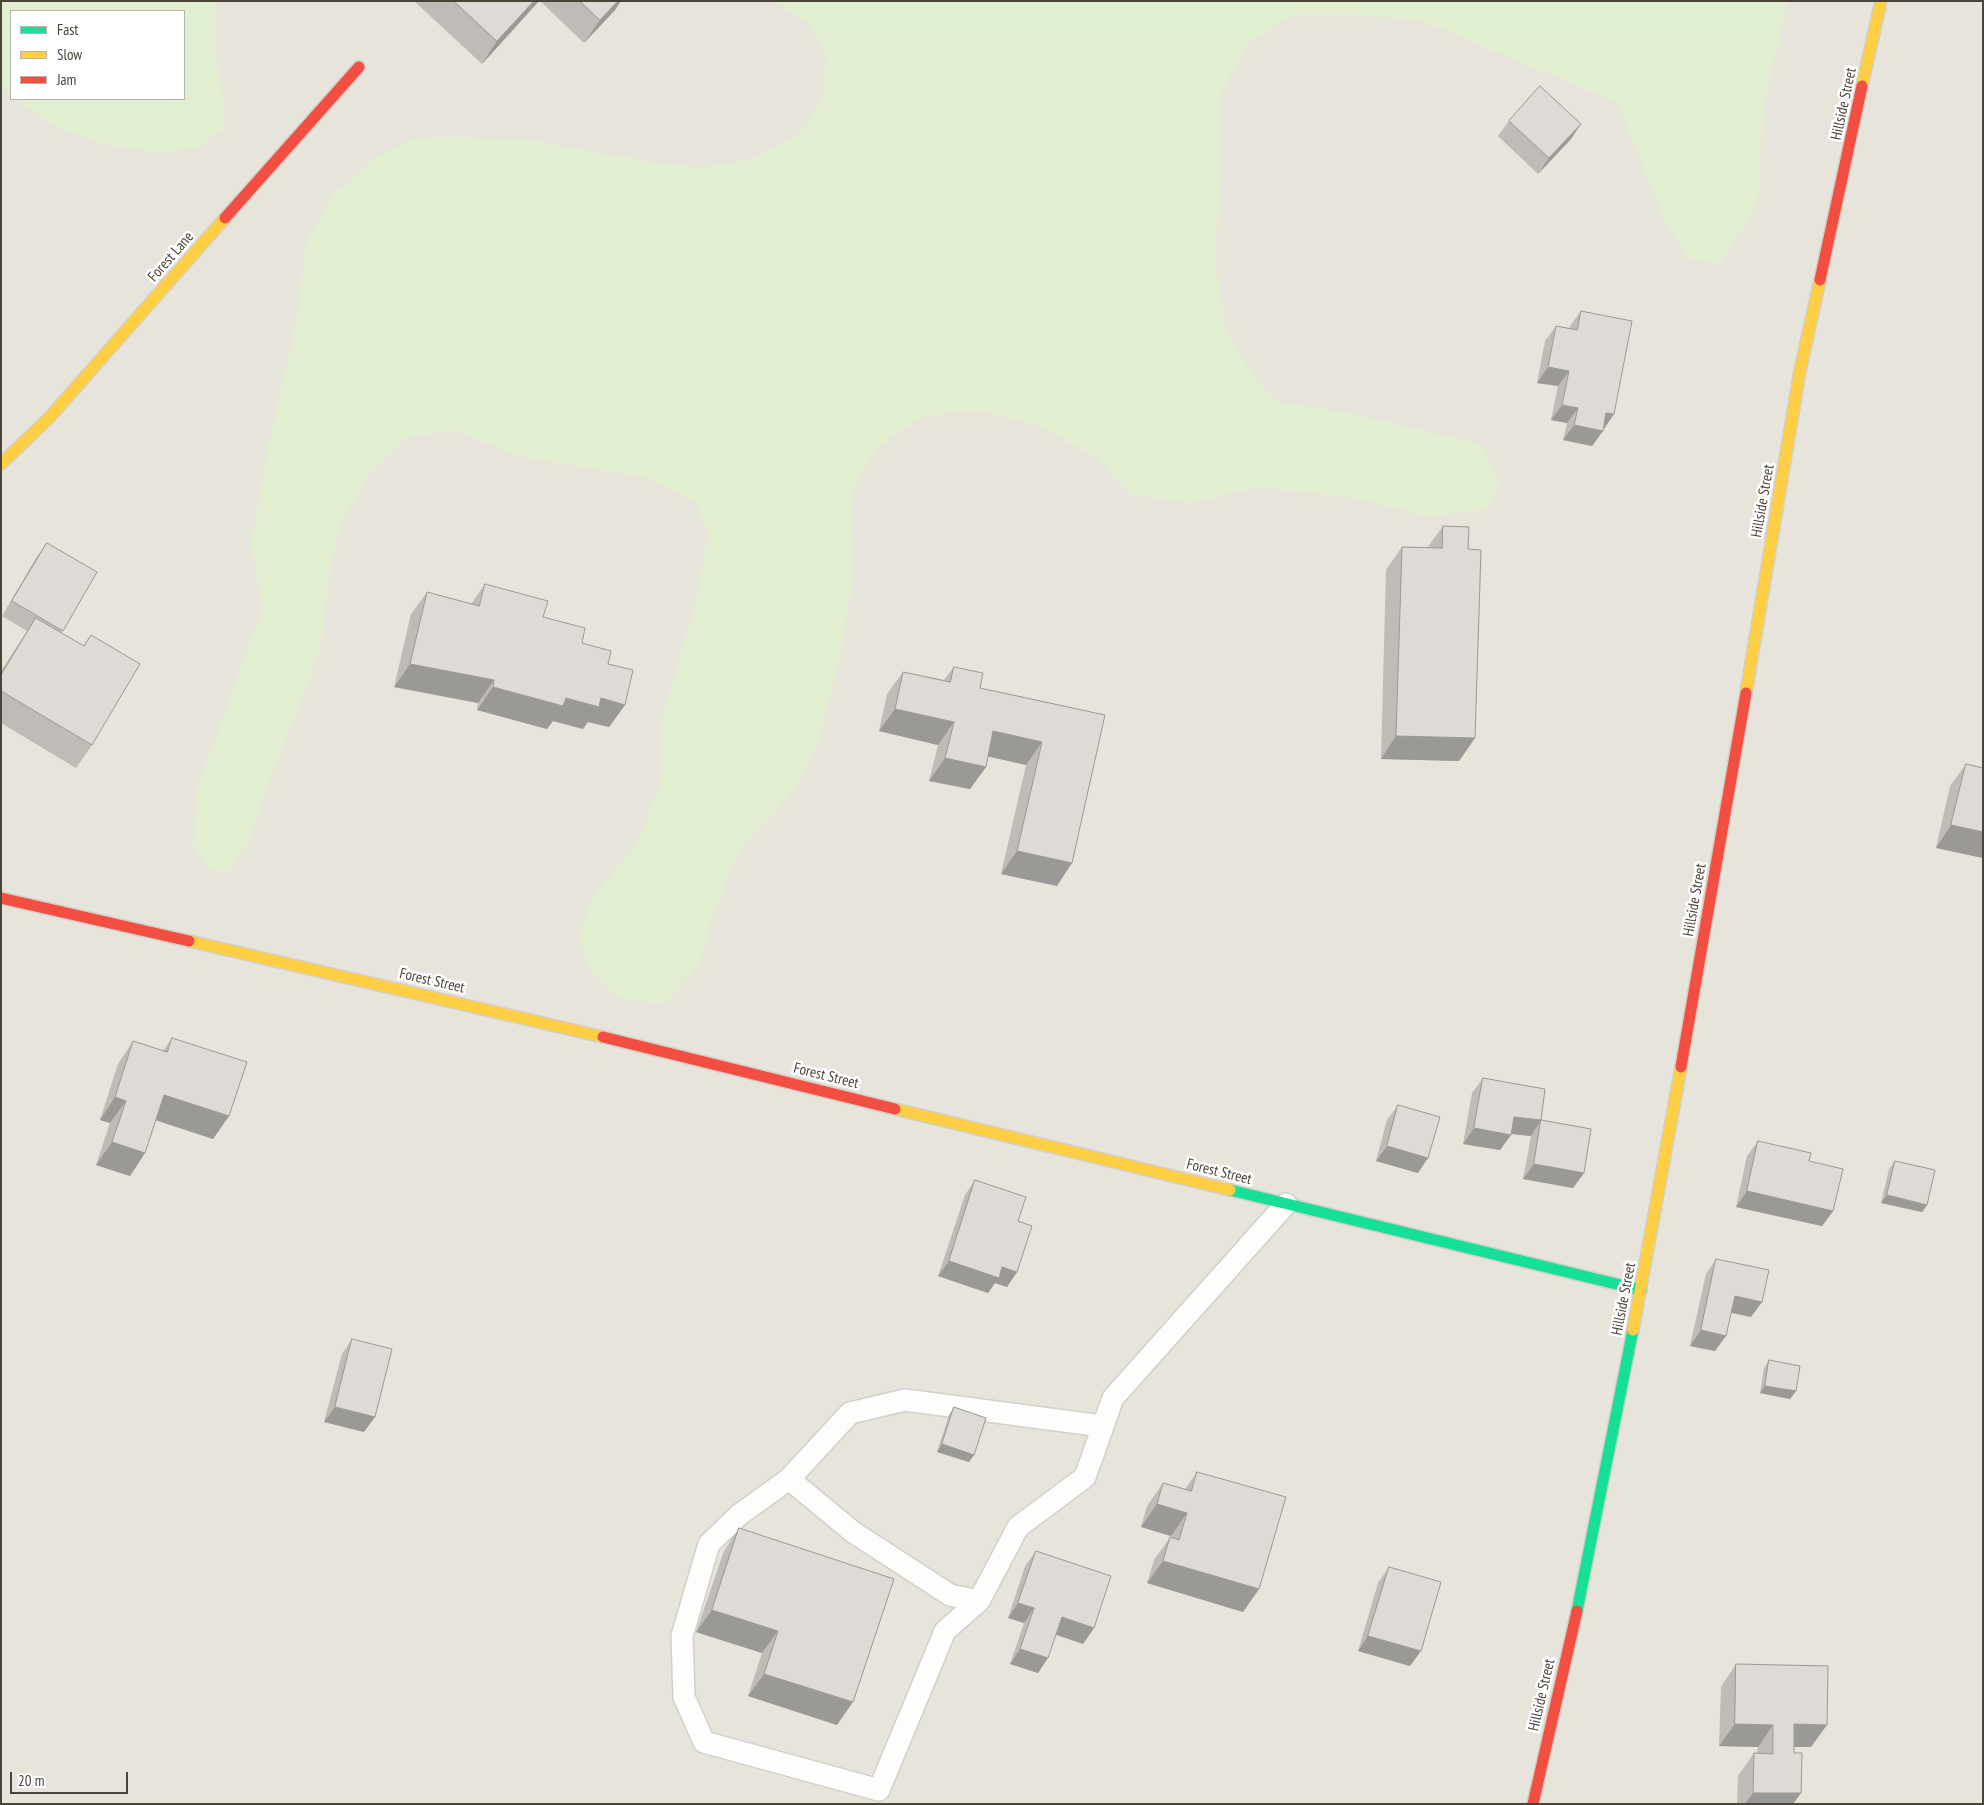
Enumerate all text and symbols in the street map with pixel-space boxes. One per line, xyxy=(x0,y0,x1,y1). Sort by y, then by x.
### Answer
legend xyxy=(10,10,185,100)
text: Fast xyxy=(57,20,78,39)
text: Slow xyxy=(57,45,82,64)
street label: Hillside Street xyxy=(1828,66,1860,142)
text: Jam xyxy=(57,70,76,89)
street label: Forest Lane xyxy=(144,228,198,286)
street label: Hillside Street xyxy=(1748,463,1778,539)
street label: Hillside Street xyxy=(1680,862,1710,938)
street label: Forest Street xyxy=(398,965,466,997)
street label: Forest Street xyxy=(792,1059,860,1093)
street label: Forest Street xyxy=(1185,1155,1253,1189)
street label: Hillside Street xyxy=(1608,1261,1640,1337)
street label: Hillside Street xyxy=(1525,1657,1559,1733)
scale bar xyxy=(12,1762,130,1794)
text: 20 m xyxy=(18,1771,44,1790)

